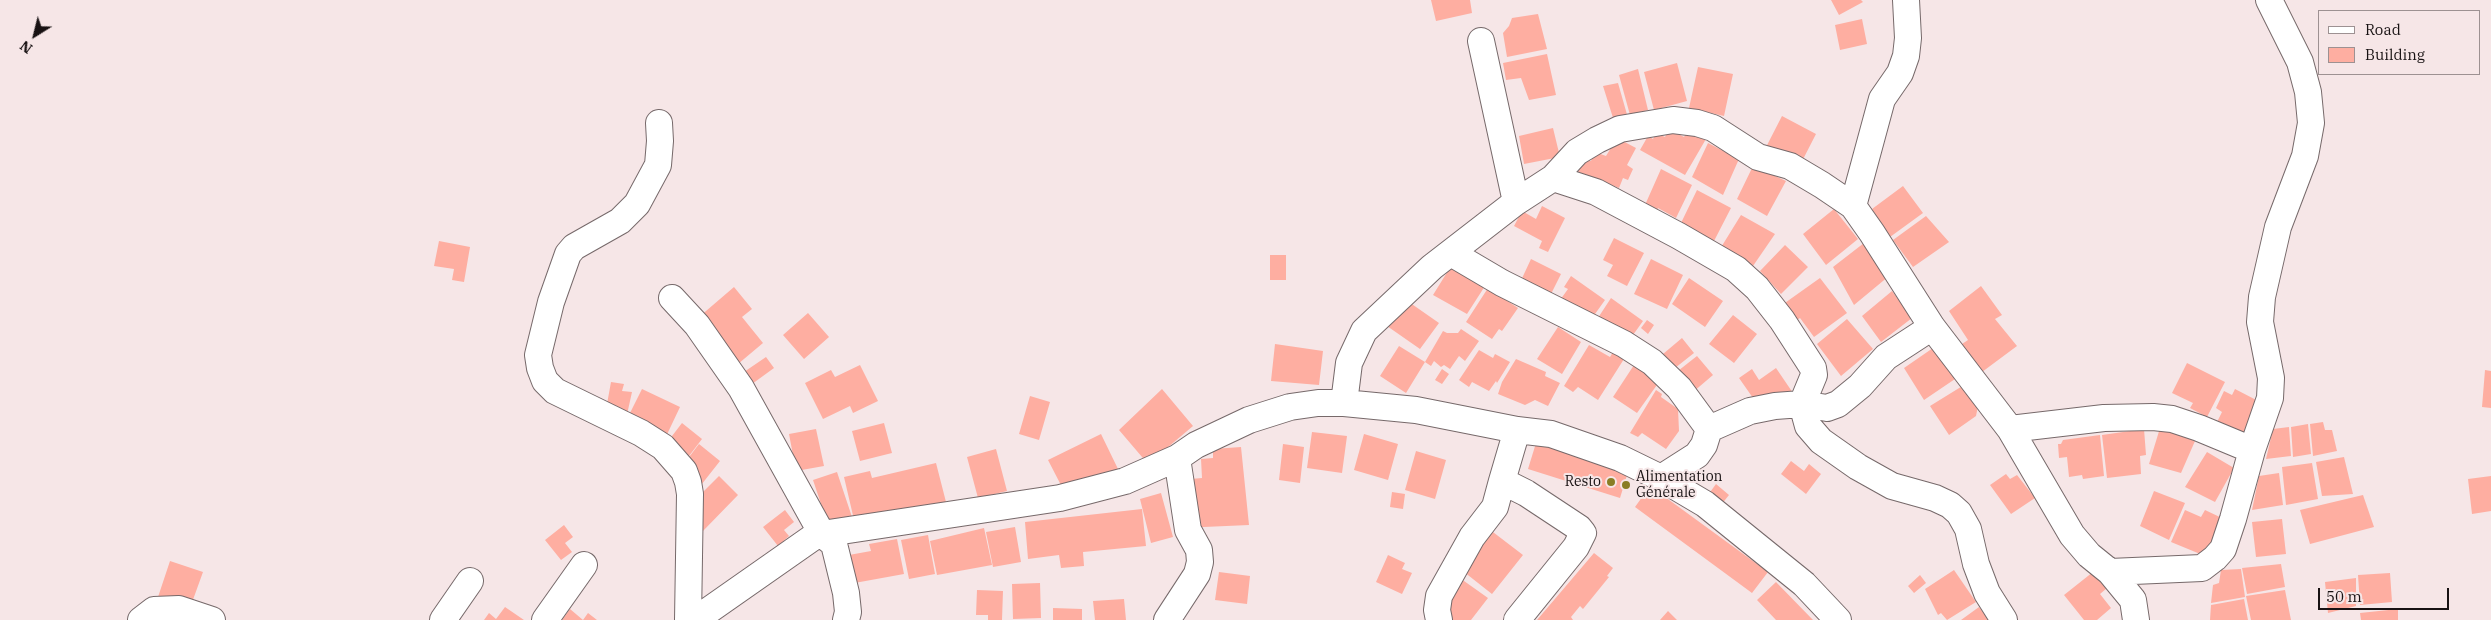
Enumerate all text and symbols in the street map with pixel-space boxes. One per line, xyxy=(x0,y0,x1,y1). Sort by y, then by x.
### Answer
north arrow xyxy=(10,10,60,60)
legend xyxy=(2318,10,2481,75)
text: Road xyxy=(2365,20,2401,39)
text: N xyxy=(16,37,36,58)
text: Building xyxy=(2365,45,2425,64)
place label: Alimentation Générale xyxy=(1636,469,1723,502)
place label: Resto xyxy=(1565,474,1601,490)
marker: Resto xyxy=(1605,476,1617,488)
marker: Alimentation Générale xyxy=(1620,479,1632,491)
scale bar xyxy=(2321,578,2452,610)
text: 50 m xyxy=(2326,587,2362,606)

